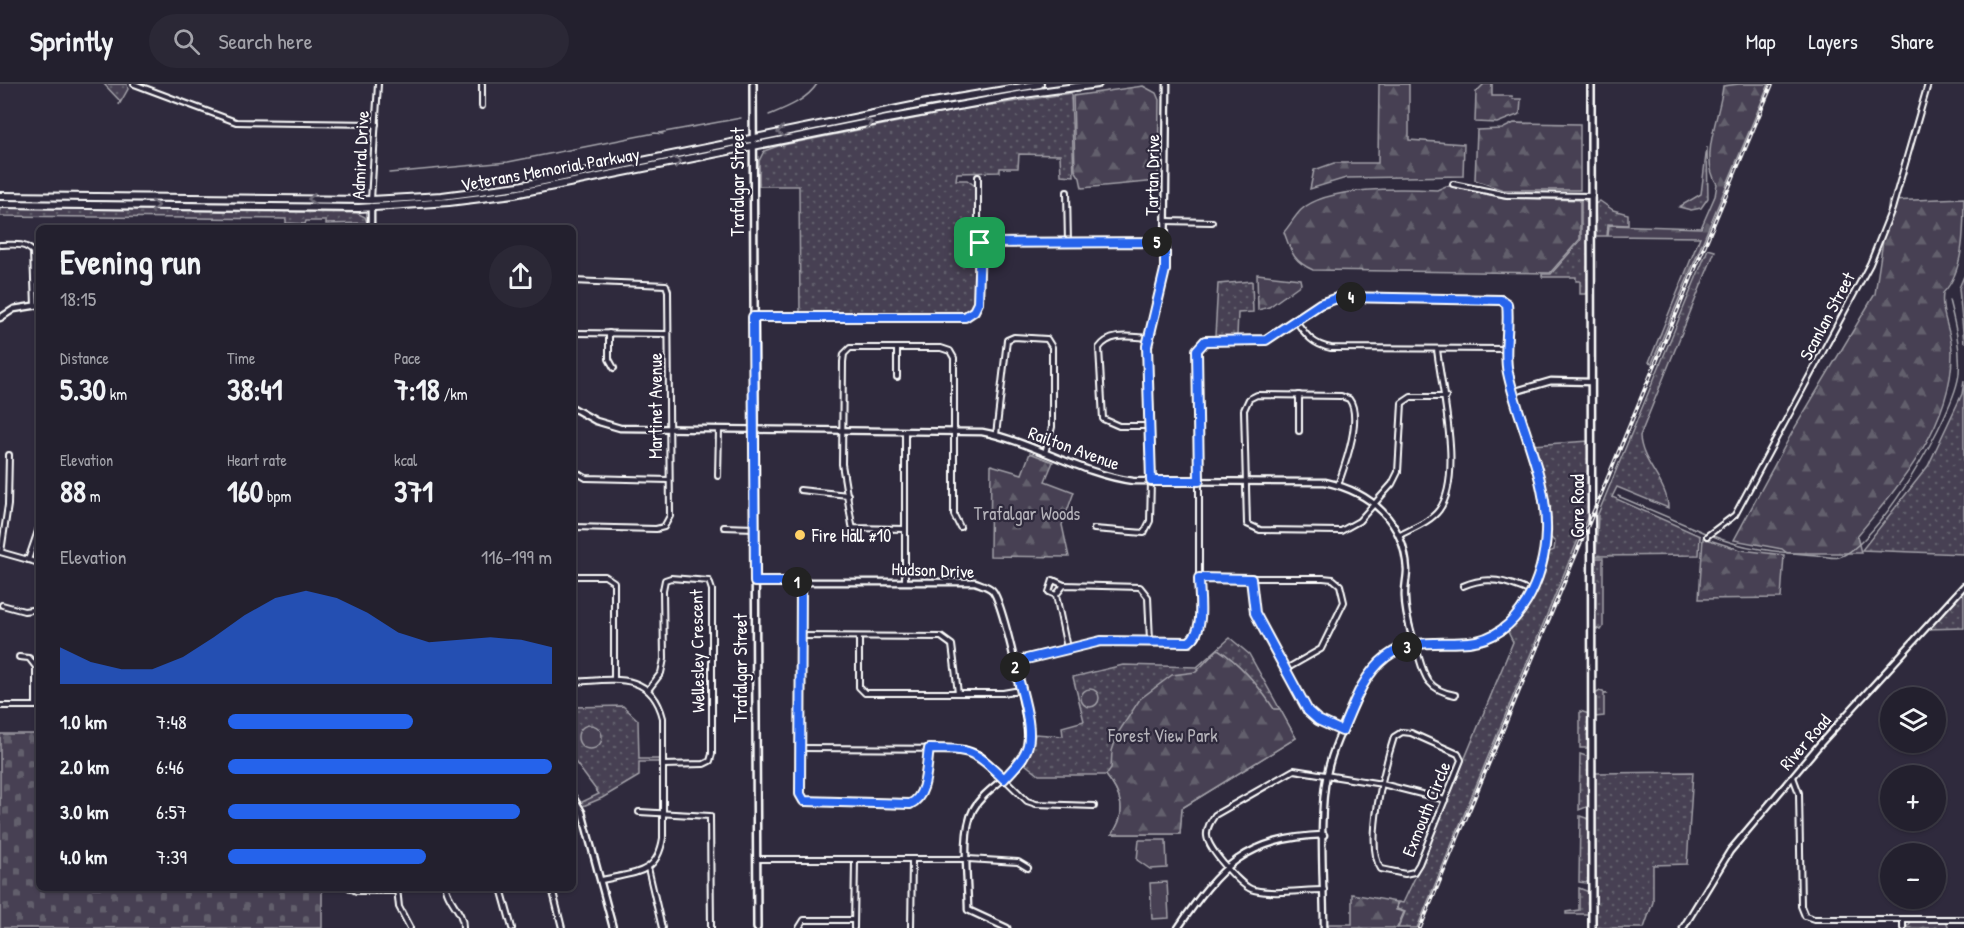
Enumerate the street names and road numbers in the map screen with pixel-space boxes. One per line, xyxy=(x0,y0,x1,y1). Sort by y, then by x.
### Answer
street label: Admiral Drive xyxy=(345,110,375,200)
street label: Trafalgar Street xyxy=(725,127,750,236)
street label: Tartan Drive xyxy=(1139,134,1165,216)
street label: Veterans Memorial Parkway xyxy=(459,141,642,197)
street label: Scanlan Street xyxy=(1793,267,1861,364)
street label: Martinet Avenue xyxy=(643,353,668,459)
street label: Railton Avenue xyxy=(1025,420,1123,476)
street label: Gore Road xyxy=(1565,474,1590,538)
street label: Hudson Drive xyxy=(891,556,975,584)
street label: Wellesley Crescent xyxy=(683,588,711,713)
street label: Trafalgar Street xyxy=(728,613,753,722)
street label: River Road xyxy=(1774,708,1836,776)
street label: Exmouth Circle xyxy=(1396,758,1456,860)

